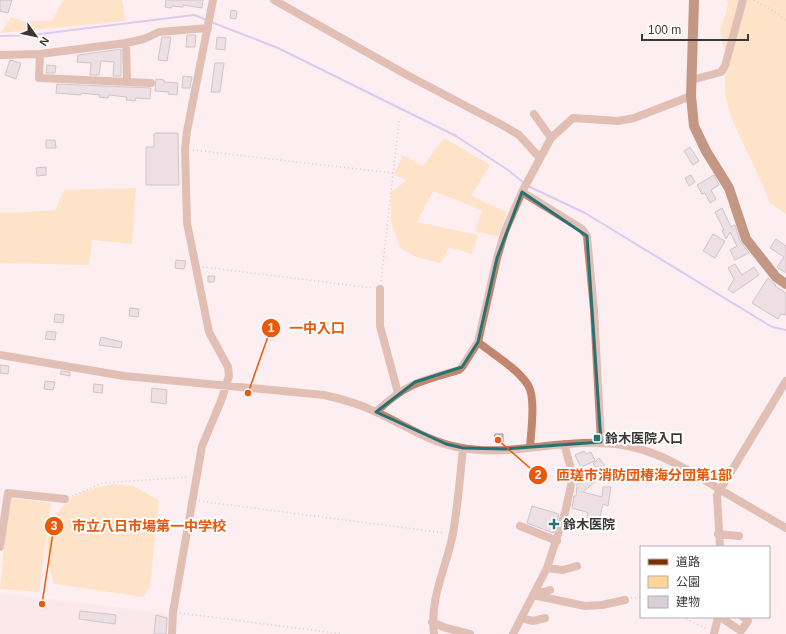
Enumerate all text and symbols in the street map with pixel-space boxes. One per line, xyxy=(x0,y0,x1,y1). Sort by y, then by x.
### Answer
north arrow xyxy=(16,16,56,56)
scale bar xyxy=(642,16,748,42)
text: 100 m xyxy=(648,23,681,37)
text: N xyxy=(37,35,52,48)
callout: 一中入口 xyxy=(261,315,353,341)
text: 一中入口 xyxy=(289,320,345,336)
text: 1 xyxy=(268,321,275,335)
place label: 鈴木医院入口 xyxy=(605,431,683,446)
marker: 鈴木医院入口 xyxy=(592,433,602,443)
callout: 匝瑳市消防団椿海分団第1部 xyxy=(528,462,740,488)
text: 匝瑳市消防団椿海分団第1部 xyxy=(556,467,732,483)
text: 2 xyxy=(535,468,542,482)
callout: 市立八日市場第一中学校 xyxy=(44,513,234,539)
place label: 鈴木医院 xyxy=(563,517,615,532)
text: 市立八日市場第一中学校 xyxy=(72,518,226,534)
marker: 鈴木医院 xyxy=(548,518,560,530)
text: 3 xyxy=(51,519,58,533)
legend xyxy=(640,546,770,618)
text: 道路 xyxy=(676,555,700,569)
text: 公園 xyxy=(676,575,700,589)
text: 建物 xyxy=(676,595,700,609)

